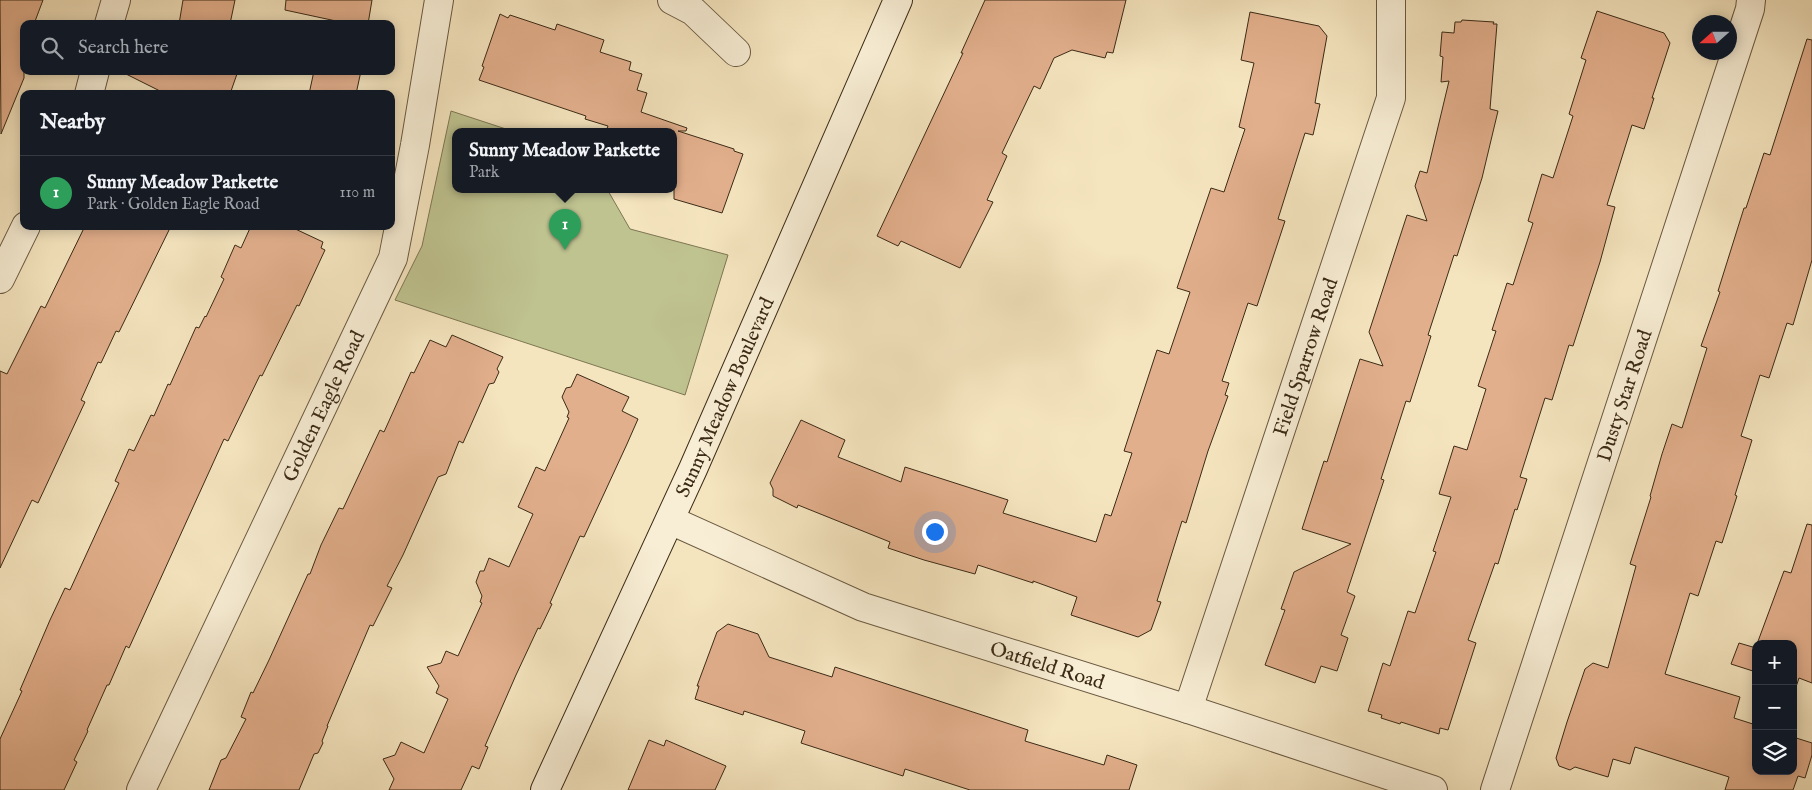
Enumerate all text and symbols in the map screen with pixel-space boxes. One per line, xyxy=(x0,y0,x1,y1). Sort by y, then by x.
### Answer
north arrow xyxy=(1692,15,1737,60)
search box xyxy=(20,20,395,75)
icon: search xyxy=(38,34,66,62)
text: Search here xyxy=(78,36,169,60)
text: Nearby xyxy=(40,109,105,136)
popup xyxy=(452,128,677,193)
text: Sunny Meadow Parkette xyxy=(469,139,660,163)
text: Park xyxy=(469,163,499,183)
text: Sunny Meadow Parkette xyxy=(87,171,278,195)
text: 1 xyxy=(53,183,59,203)
text: 110 m xyxy=(339,183,375,203)
text: Park · Golden Eagle Road xyxy=(87,195,259,215)
pin: 1 xyxy=(549,209,581,250)
street label: Field Sparrow Road xyxy=(1268,275,1344,440)
street label: Sunny Meadow Boulevard xyxy=(671,294,781,501)
street label: Golden Eagle Road xyxy=(278,327,371,486)
street label: Dusty Star Road xyxy=(1592,327,1659,465)
your location xyxy=(922,519,948,545)
street label: Oatfield Road xyxy=(987,637,1108,696)
map controls xyxy=(1752,640,1797,775)
button: + xyxy=(1752,640,1797,685)
button: − xyxy=(1752,685,1797,730)
button: layers xyxy=(1752,730,1797,775)

